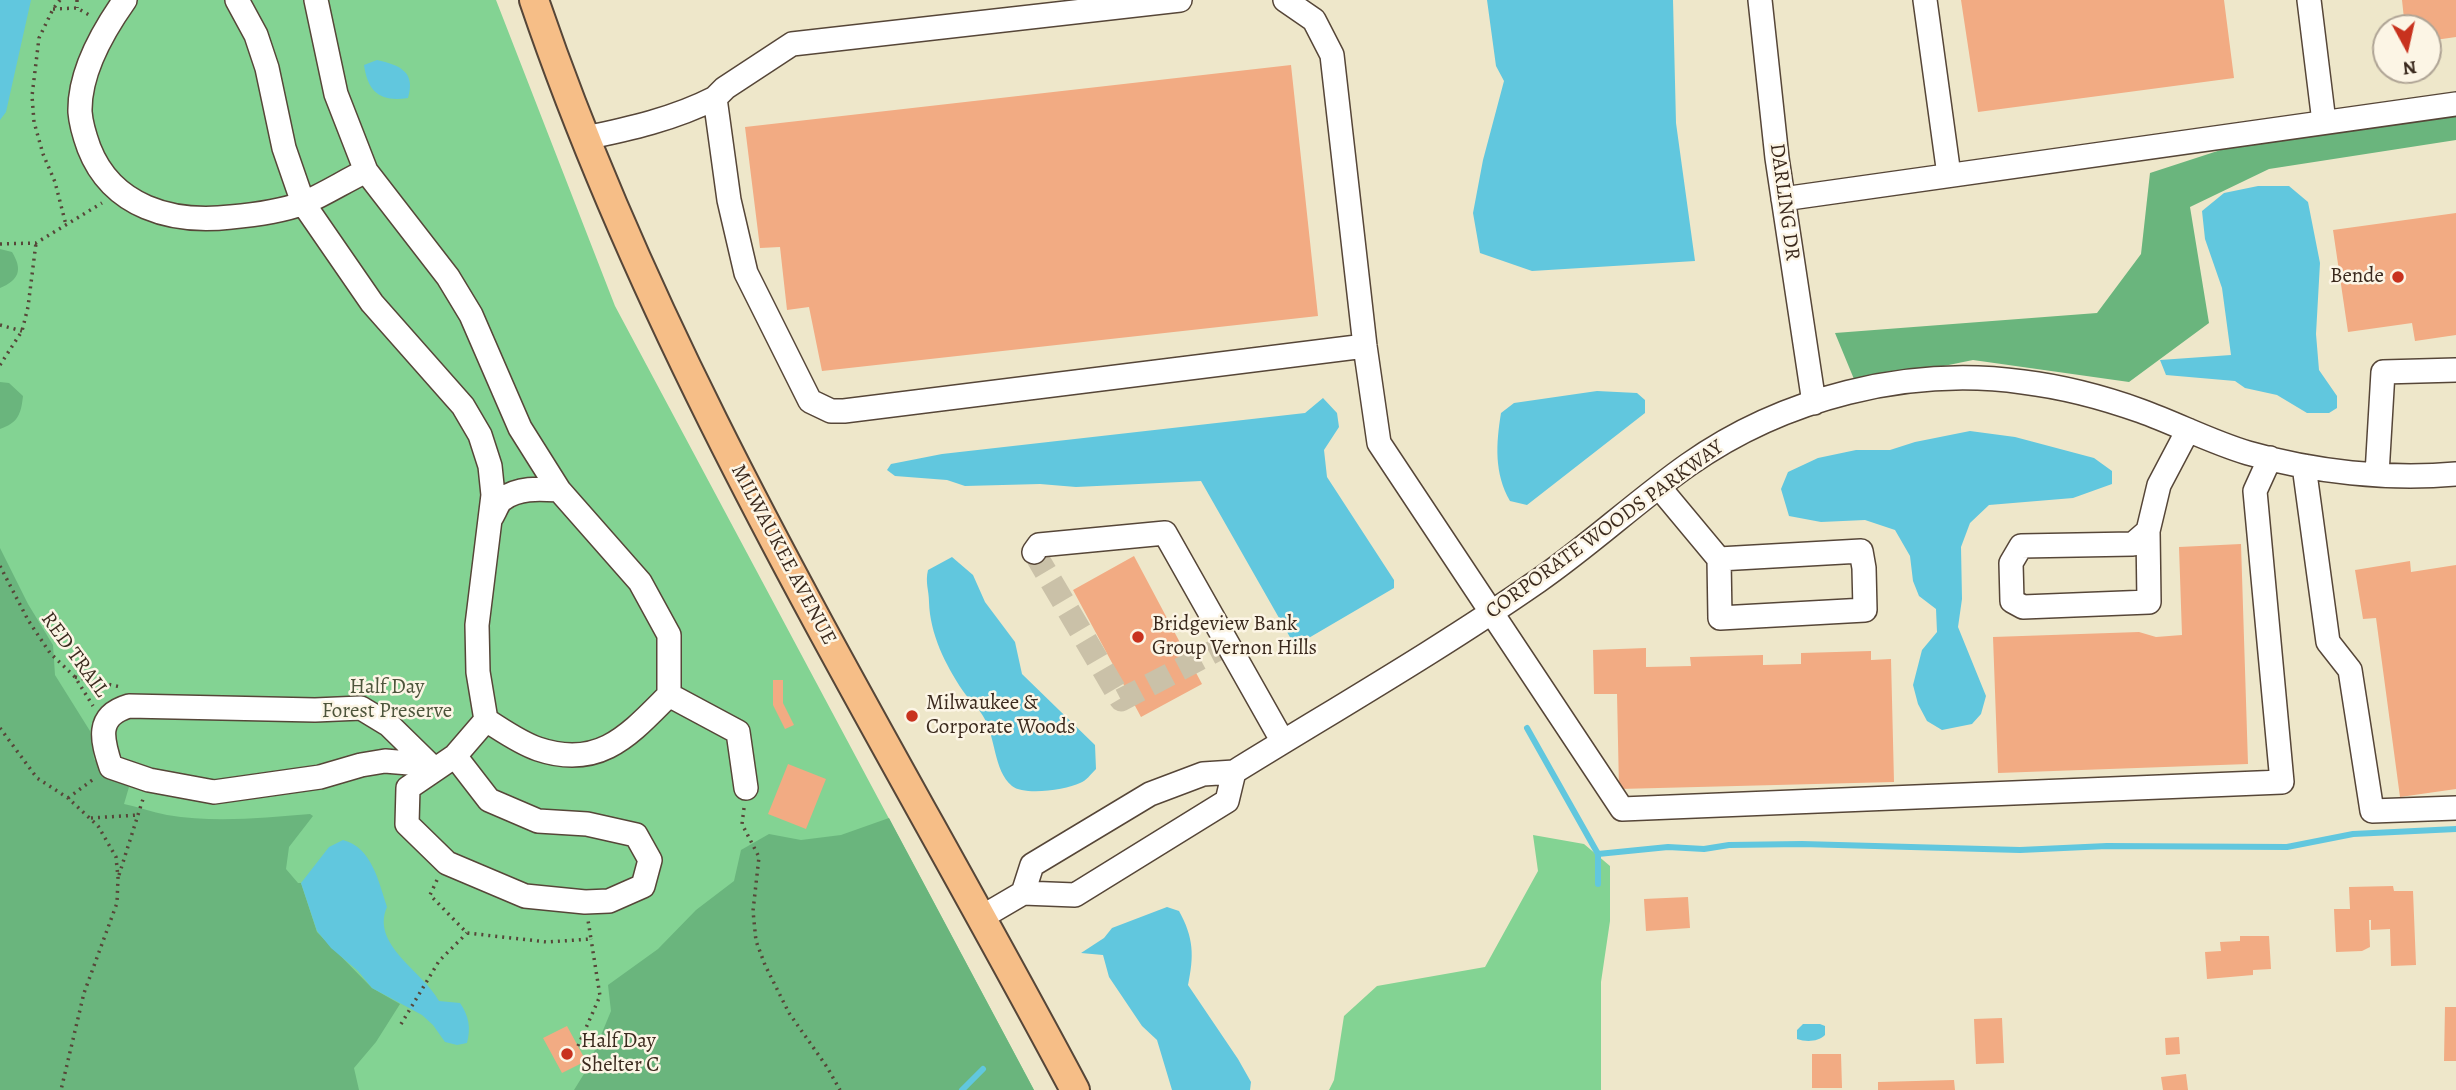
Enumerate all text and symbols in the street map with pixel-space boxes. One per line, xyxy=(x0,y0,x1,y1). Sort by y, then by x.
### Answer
north arrow xyxy=(2372,14,2442,84)
text: N xyxy=(2401,54,2418,82)
street label: DARLING DR xyxy=(1763,142,1805,262)
place label: Bende xyxy=(2330,264,2384,290)
marker: Bende xyxy=(2390,269,2406,285)
street label: CORPORATE WOODS PARKWAY xyxy=(1481,435,1729,625)
street label: MILWAUKEE AVENUE xyxy=(725,460,841,650)
street label: RED TRAIL xyxy=(35,608,113,702)
place label: Bridgeview Bank Group Vernon Hills xyxy=(1152,612,1317,662)
marker: Bridgeview Bank Group Vernon Hills xyxy=(1130,629,1146,645)
park label: Half Day Forest Preserve xyxy=(322,675,452,725)
place label: Milwaukee & Corporate Woods xyxy=(926,691,1076,741)
marker: Milwaukee & Corporate Woods xyxy=(904,708,920,724)
place label: Half Day Shelter C xyxy=(581,1029,659,1079)
marker: Half Day Shelter C xyxy=(559,1046,575,1062)

